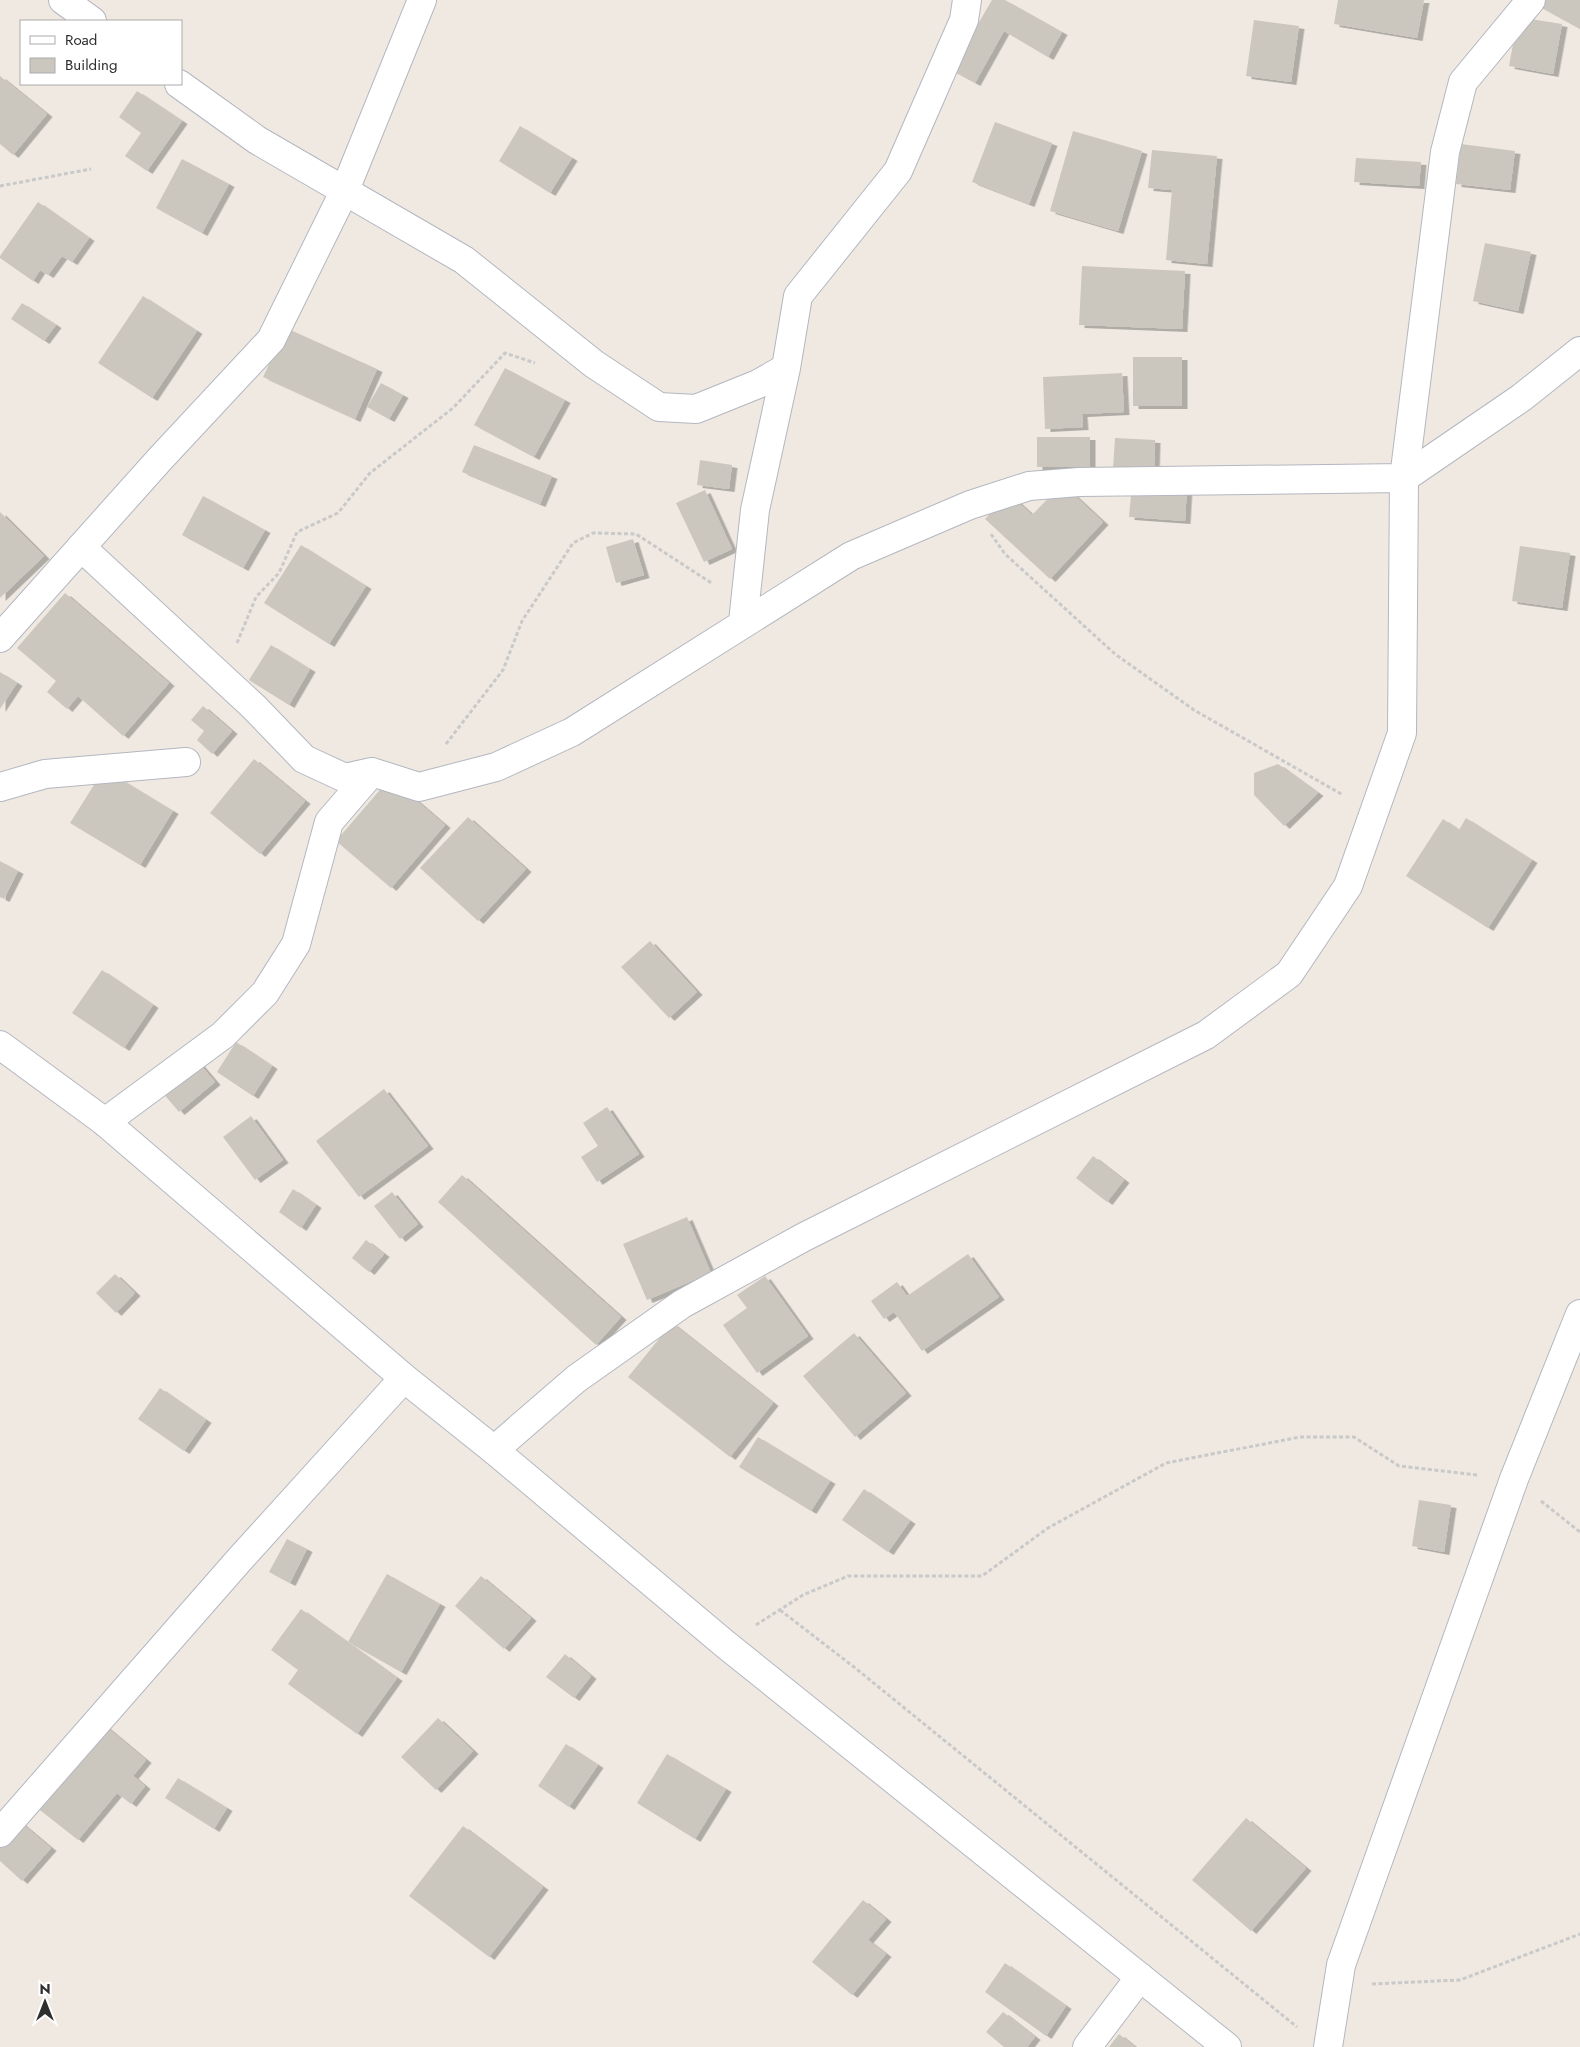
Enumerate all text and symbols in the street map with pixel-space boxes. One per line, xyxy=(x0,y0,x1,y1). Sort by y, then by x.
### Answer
legend xyxy=(20,20,182,85)
text: Road xyxy=(65,29,97,51)
text: Building xyxy=(65,54,117,76)
north arrow xyxy=(20,1977,70,2027)
text: N xyxy=(39,1979,51,1999)

